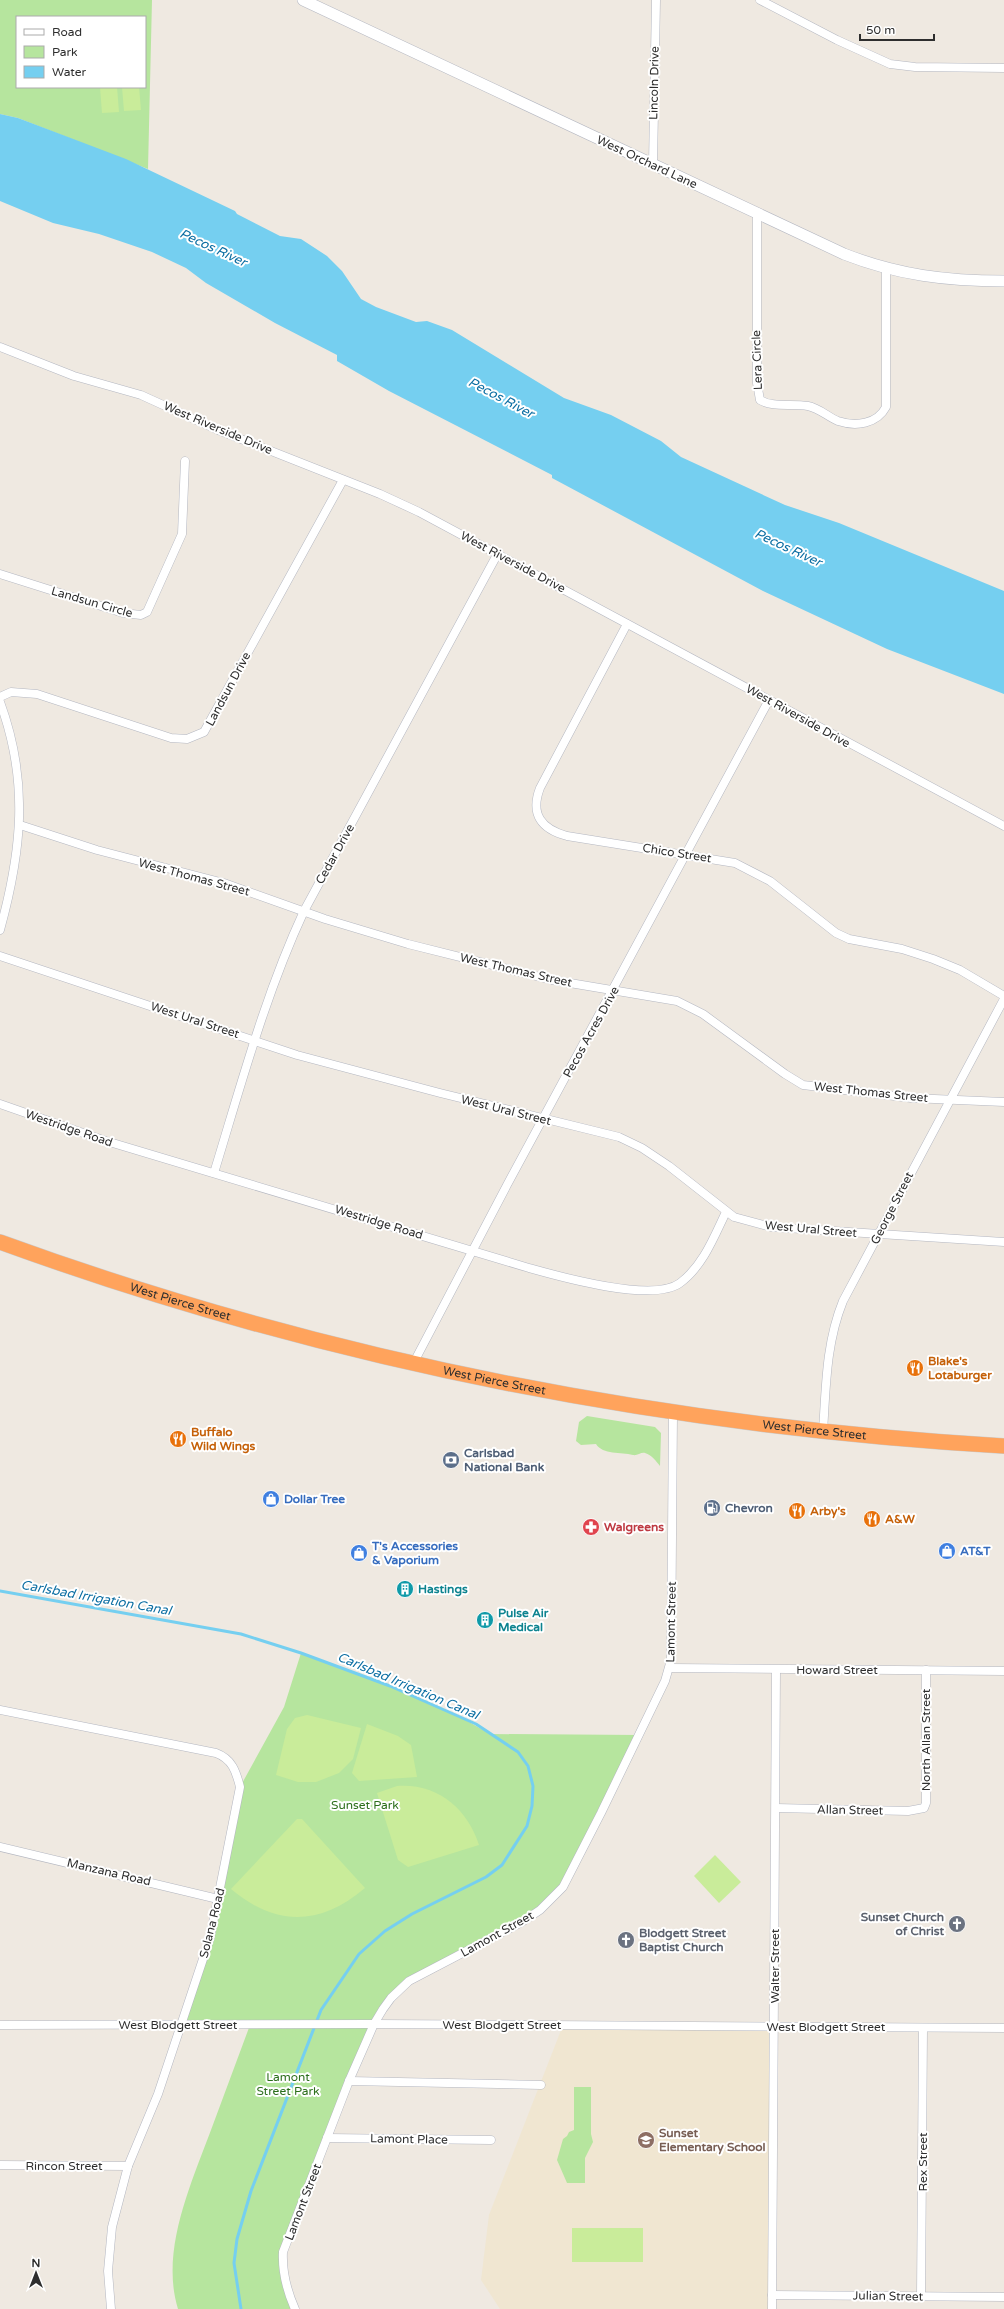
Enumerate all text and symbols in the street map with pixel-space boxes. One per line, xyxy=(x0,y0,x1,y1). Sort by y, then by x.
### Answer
legend xyxy=(16,16,146,88)
scale bar xyxy=(860,16,934,42)
text: 50 m xyxy=(866,23,895,37)
text: Road xyxy=(52,25,82,39)
text: Park xyxy=(52,45,78,59)
street label: Lincoln Drive xyxy=(646,46,662,120)
text: Water xyxy=(52,65,87,79)
street label: West Orchard Lane xyxy=(595,133,700,191)
water label: Pecos River xyxy=(177,226,251,271)
street label: Lera Circle xyxy=(749,330,765,390)
water label: Pecos River xyxy=(465,374,538,423)
street label: West Riverside Drive xyxy=(162,399,275,457)
water label: Pecos River xyxy=(752,526,826,571)
street label: West Riverside Drive xyxy=(458,528,568,596)
street label: Landsun Circle xyxy=(50,584,134,620)
street label: Landsun Drive xyxy=(203,650,253,728)
street label: West Riverside Drive xyxy=(744,682,853,751)
street label: Cedar Drive xyxy=(313,821,357,886)
street label: Chico Street xyxy=(641,841,713,865)
street label: West Thomas Street xyxy=(137,855,252,899)
street label: West Thomas Street xyxy=(459,950,574,990)
street label: Pecos Acres Drive xyxy=(560,984,622,1080)
street label: West Ural Street xyxy=(149,999,242,1041)
street label: West Thomas Street xyxy=(813,1079,929,1105)
street label: West Ural Street xyxy=(459,1092,553,1128)
street label: Westridge Road xyxy=(23,1106,115,1150)
street label: George Street xyxy=(868,1169,916,1247)
street label: Westridge Road xyxy=(333,1202,425,1242)
street label: West Ural Street xyxy=(764,1218,858,1240)
street label: West Pierce Street xyxy=(128,1280,233,1324)
place label: Blake's Lotaburger xyxy=(928,1354,992,1383)
restaurant icon: Blake's Lotaburger xyxy=(905,1358,925,1378)
street label: West Pierce Street xyxy=(442,1363,547,1398)
street label: West Pierce Street xyxy=(762,1417,868,1443)
place label: Buffalo Wild Wings xyxy=(191,1425,256,1454)
restaurant icon: Buffalo Wild Wings xyxy=(168,1429,188,1449)
place label: Carlsbad National Bank xyxy=(464,1446,545,1474)
bank icon: Carlsbad National Bank xyxy=(441,1450,461,1470)
shop icon: Dollar Tree xyxy=(261,1489,281,1509)
place label: Dollar Tree xyxy=(284,1492,345,1506)
fuel station icon: Chevron xyxy=(702,1498,722,1518)
place label: Chevron xyxy=(725,1501,773,1515)
restaurant icon: Arby's xyxy=(787,1501,807,1521)
place label: Arby's xyxy=(810,1504,846,1519)
restaurant icon: A&W xyxy=(862,1509,882,1529)
place label: A&W xyxy=(885,1512,916,1526)
pharmacy icon: Walgreens xyxy=(581,1517,601,1537)
place label: Walgreens xyxy=(604,1520,664,1535)
place label: T's Accessories & Vaporium xyxy=(371,1539,458,1568)
shop icon: AT&T xyxy=(937,1541,957,1561)
shop icon: T's Accessories & Vaporium xyxy=(349,1543,369,1563)
place label: AT&T xyxy=(960,1544,991,1558)
water label: Carlsbad Irrigation Canal xyxy=(20,1577,174,1619)
building icon: Hastings xyxy=(395,1579,415,1599)
street label: Lamont Street xyxy=(663,1581,679,1663)
place label: Hastings xyxy=(418,1582,468,1597)
place label: Pulse Air Medical xyxy=(498,1606,549,1634)
building icon: Pulse Air Medical xyxy=(475,1610,495,1630)
water label: Carlsbad Irrigation Canal xyxy=(335,1649,483,1724)
street label: Howard Street xyxy=(796,1663,878,1677)
street label: North Allan Street xyxy=(919,1688,933,1791)
park label: Sunset Park xyxy=(331,1798,399,1812)
street label: Allan Street xyxy=(817,1802,884,1818)
street label: Manzana Road xyxy=(66,1856,152,1888)
street label: Solana Road xyxy=(197,1886,227,1960)
street label: Lamont Street xyxy=(458,1908,536,1960)
place label: Sunset Church of Christ xyxy=(861,1910,944,1938)
church icon: Sunset Church of Christ xyxy=(947,1914,967,1934)
place label: Blodgett Street Baptist Church xyxy=(639,1926,726,1955)
street label: Walter Street xyxy=(768,1928,782,2003)
church icon: Blodgett Street Baptist Church xyxy=(616,1930,636,1950)
street label: West Blodgett Street xyxy=(119,2018,238,2032)
street label: West Blodgett Street xyxy=(443,2018,562,2032)
street label: West Blodgett Street xyxy=(767,2020,886,2034)
park label: Lamont Street Park xyxy=(256,2070,320,2098)
place label: Sunset Elementary School xyxy=(659,2126,766,2155)
school or university icon: Sunset Elementary School xyxy=(636,2130,656,2150)
street label: Lamont Place xyxy=(370,2131,448,2147)
street label: Rex Street xyxy=(916,2132,930,2192)
street label: Rincon Street xyxy=(25,2159,103,2173)
street label: Lamont Street xyxy=(282,2161,324,2242)
north arrow xyxy=(16,2253,56,2293)
text: N xyxy=(32,2257,40,2270)
street label: Julian Street xyxy=(853,2288,924,2304)

